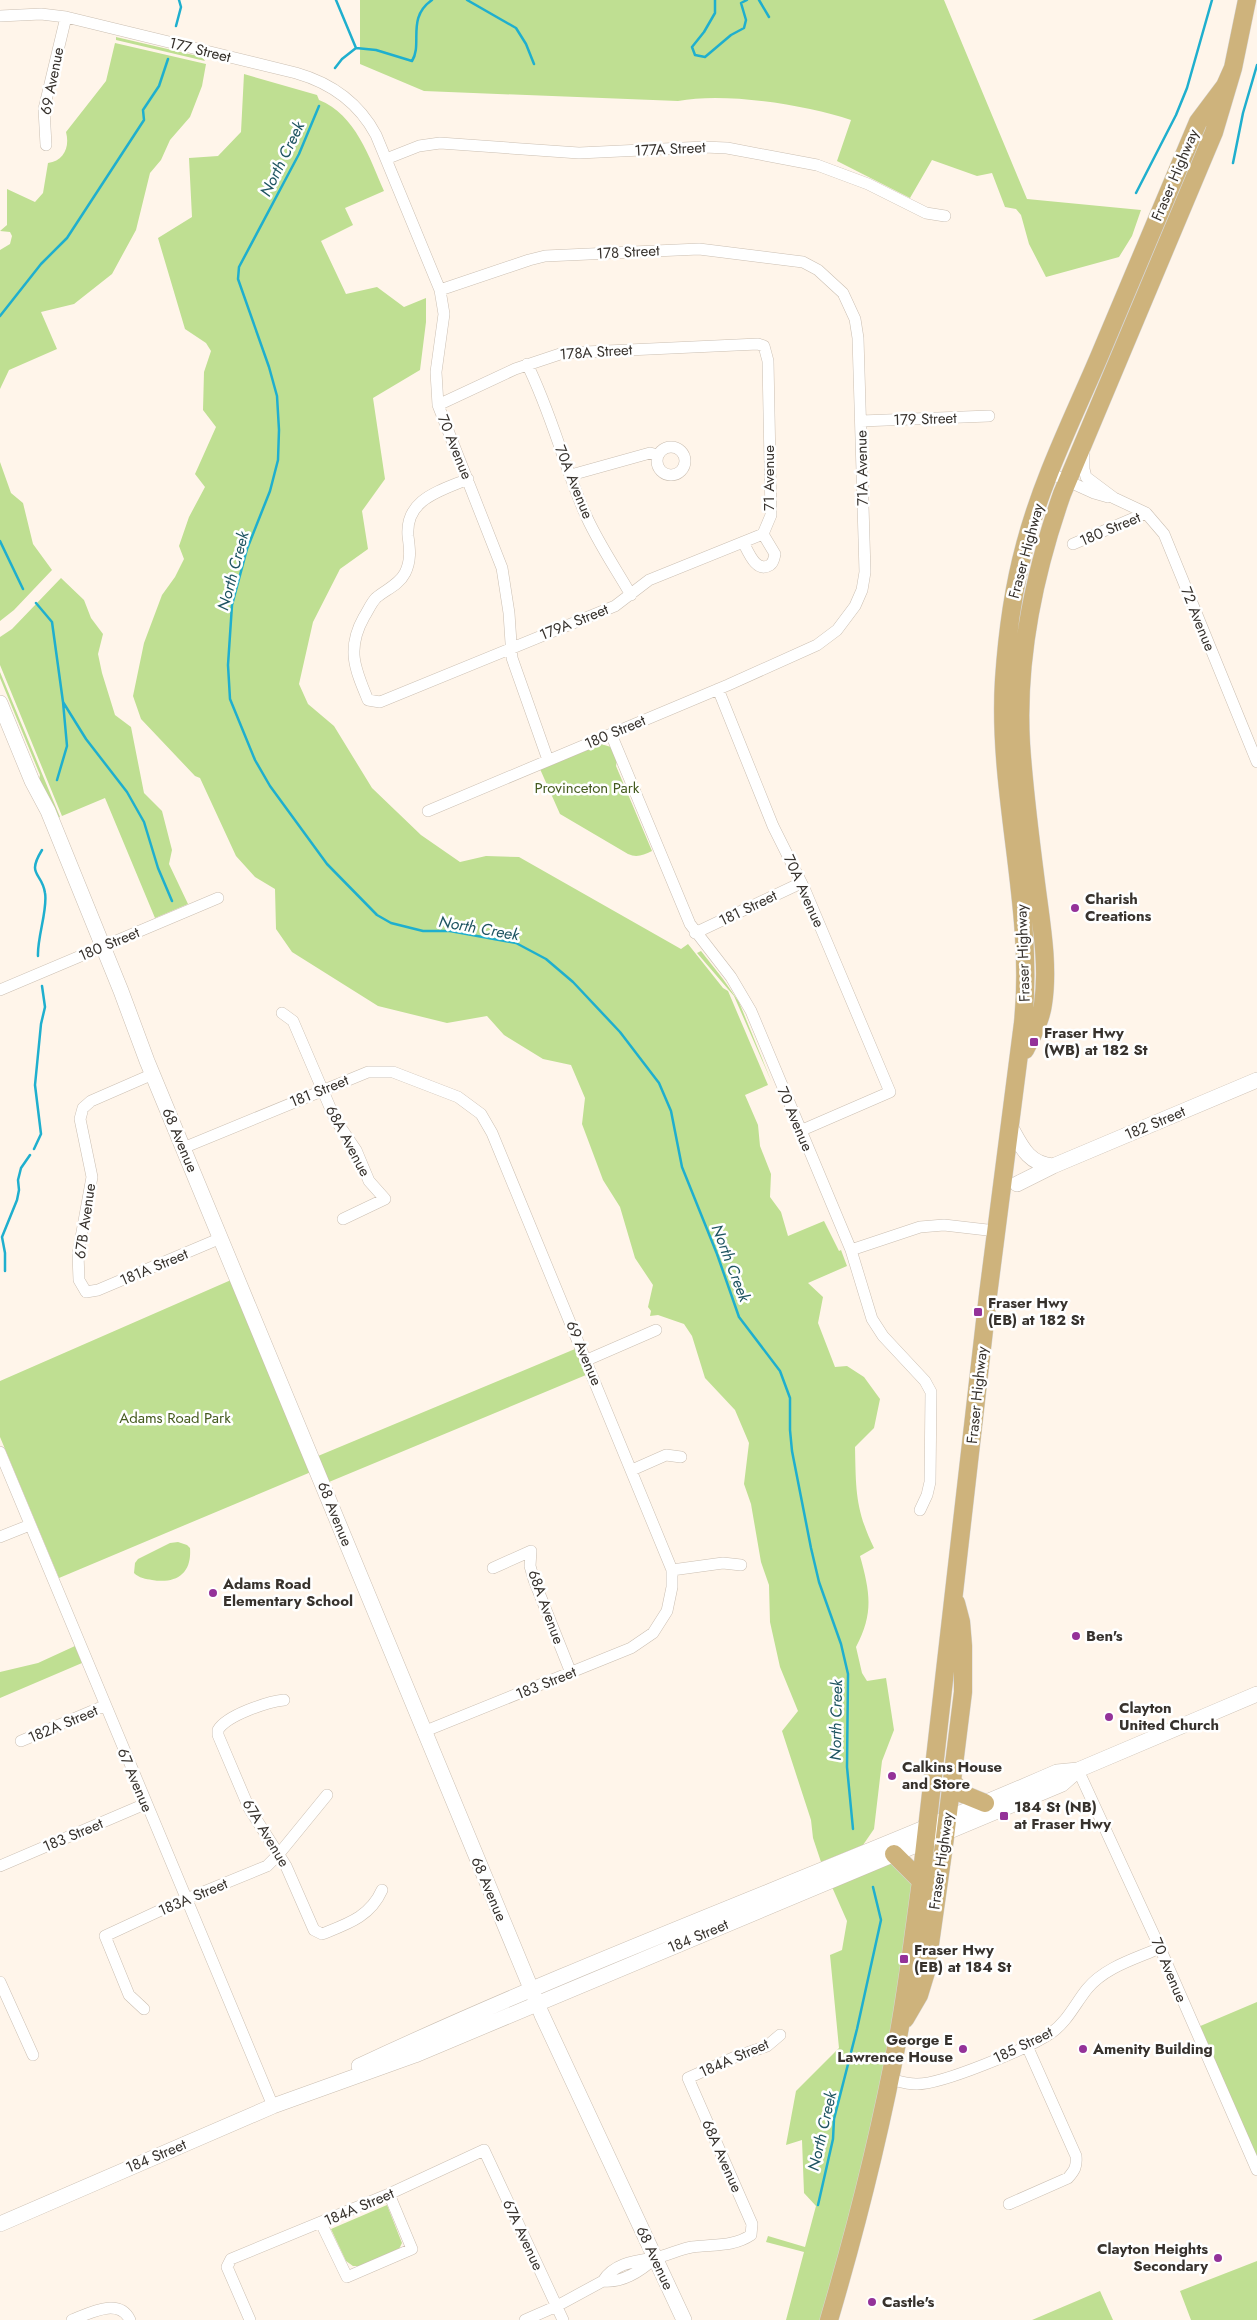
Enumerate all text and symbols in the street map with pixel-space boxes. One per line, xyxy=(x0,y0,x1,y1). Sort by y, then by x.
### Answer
street label: 177 Street xyxy=(167,32,234,68)
street label: 69 Avenue xyxy=(35,45,69,117)
water label: North Creek xyxy=(254,116,311,200)
street label: Fraser Highway xyxy=(1146,125,1204,224)
street label: 177A Street xyxy=(634,136,707,162)
street label: 178 Street xyxy=(596,239,660,265)
street label: 178A Street xyxy=(559,338,633,366)
street label: 179 Street xyxy=(893,407,958,431)
street label: 70 Avenue xyxy=(432,411,478,483)
street label: 71A Avenue xyxy=(850,430,874,506)
street label: 70A Avenue xyxy=(549,442,599,523)
street label: 71 Avenue xyxy=(758,445,780,511)
street label: Fraser Highway xyxy=(1003,500,1049,601)
street label: 180 Street xyxy=(1076,506,1144,552)
water label: North Creek xyxy=(211,528,255,613)
street label: 72 Avenue xyxy=(1175,584,1221,655)
street label: 179A Street xyxy=(536,598,612,646)
street label: 180 Street xyxy=(581,709,649,755)
park label: Provinceton Park xyxy=(535,777,640,799)
street label: 70A Avenue xyxy=(778,851,830,931)
street label: 181 Street xyxy=(715,884,781,931)
place label: Charish Creations xyxy=(1085,888,1152,927)
marker: Charish Creations xyxy=(1069,902,1081,914)
street label: Fraser Highway xyxy=(1010,903,1036,1002)
water label: North Creek xyxy=(437,910,522,947)
street label: 180 Street xyxy=(75,921,143,967)
place label: Fraser Hwy (WB) at 182 St xyxy=(1044,1022,1148,1061)
marker: Fraser Hwy (WB) at 182 St xyxy=(1028,1036,1040,1048)
street label: 181 Street xyxy=(286,1069,352,1113)
street label: 70 Avenue xyxy=(772,1083,819,1155)
street label: 182 Street xyxy=(1121,1100,1189,1146)
street label: 68A Avenue xyxy=(320,1102,376,1181)
street label: 68 Avenue xyxy=(157,1104,204,1176)
street label: 67B Avenue xyxy=(69,1182,101,1260)
water label: North Creek xyxy=(706,1221,757,1306)
street label: 181A Street xyxy=(117,1243,192,1291)
place label: Fraser Hwy (EB) at 182 St xyxy=(988,1292,1085,1331)
marker: Fraser Hwy (EB) at 182 St xyxy=(972,1306,984,1318)
street label: 69 Avenue xyxy=(560,1317,608,1389)
street label: Fraser Highway xyxy=(961,1345,993,1445)
park label: Adams Road Park xyxy=(119,1407,231,1429)
street label: 68 Avenue xyxy=(312,1478,358,1550)
street label: 68A Avenue xyxy=(522,1567,570,1648)
place label: Adams Road Elementary School xyxy=(222,1573,353,1612)
marker: Adams Road Elementary School xyxy=(207,1587,219,1599)
place label: Ben's xyxy=(1086,1625,1123,1647)
marker: Ben's xyxy=(1070,1630,1082,1642)
street label: 183 Street xyxy=(512,1661,580,1705)
water label: North Creek xyxy=(824,1678,848,1761)
place label: Clayton United Church xyxy=(1119,1697,1219,1736)
street label: 182A Street xyxy=(25,1699,102,1749)
marker: Clayton United Church xyxy=(1103,1711,1115,1723)
street label: 67 Avenue xyxy=(112,1745,158,1816)
place label: Calkins House and Store xyxy=(902,1756,1003,1795)
marker: Calkins House and Store xyxy=(886,1770,898,1782)
street label: 67A Avenue xyxy=(237,1795,295,1872)
place label: 184 St (NB) at Fraser Hwy xyxy=(1014,1796,1111,1835)
marker: 184 St (NB) at Fraser Hwy xyxy=(998,1810,1010,1822)
street label: Fraser Highway xyxy=(923,1811,959,1911)
street label: 183 Street xyxy=(40,1812,107,1858)
street label: 68 Avenue xyxy=(466,1853,513,1925)
street label: 183A Street xyxy=(155,1872,231,1921)
street label: 184 Street xyxy=(664,1913,732,1959)
street label: 70 Avenue xyxy=(1146,1934,1193,2006)
place label: Fraser Hwy (EB) at 184 St xyxy=(914,1939,1011,1978)
marker: Fraser Hwy (EB) at 184 St xyxy=(898,1953,910,1965)
street label: 185 Street xyxy=(990,2021,1057,2069)
place label: George E Lawrence House xyxy=(837,2029,953,2068)
street label: 184A Street xyxy=(696,2033,773,2083)
place label: Amenity Building xyxy=(1092,2038,1213,2060)
marker: George E Lawrence House xyxy=(957,2043,969,2055)
marker: Amenity Building xyxy=(1077,2043,1089,2055)
water label: North Creek xyxy=(802,2088,843,2173)
street label: 68A Avenue xyxy=(696,2116,748,2196)
street label: 184 Street xyxy=(122,2133,190,2179)
street label: 184A Street xyxy=(321,2182,398,2232)
street label: 67A Avenue xyxy=(497,2196,549,2274)
street label: 68 Avenue xyxy=(631,2223,679,2294)
place label: Clayton Heights Secondary xyxy=(1097,2238,1208,2277)
marker: Clayton Heights Secondary xyxy=(1212,2252,1224,2264)
place label: Castle's xyxy=(882,2291,935,2313)
marker: Castle's xyxy=(866,2296,878,2308)

